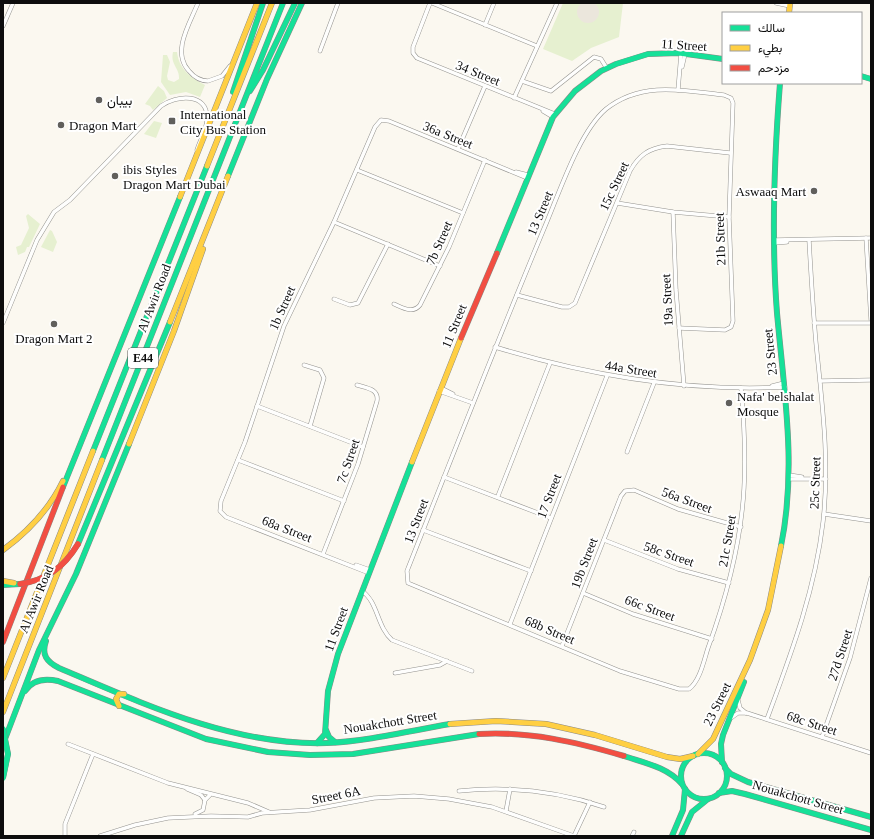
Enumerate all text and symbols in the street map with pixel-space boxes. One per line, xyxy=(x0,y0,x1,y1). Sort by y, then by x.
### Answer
legend xyxy=(722,12,862,84)
text: سالك xyxy=(758,21,785,35)
street label: 11 Street xyxy=(660,36,708,54)
text: بطيء xyxy=(758,41,782,58)
street label: 34 Street xyxy=(454,57,503,89)
text: مزدحم xyxy=(758,61,789,76)
place label: بيبان xyxy=(107,93,132,109)
marker: بيبان xyxy=(94,95,104,105)
place label: International City Bus Station xyxy=(180,107,266,137)
marker: International City Bus Station xyxy=(167,116,177,126)
place label: Dragon Mart xyxy=(69,118,137,133)
street label: 36a Street xyxy=(421,118,475,152)
marker: Dragon Mart xyxy=(56,120,66,130)
street label: 15c Street xyxy=(596,159,632,213)
place label: ibis Styles Dragon Mart Dubai xyxy=(123,162,226,192)
marker: ibis Styles Dragon Mart Dubai xyxy=(110,171,120,181)
place label: Aswaaq Mart xyxy=(736,184,806,199)
marker: Aswaaq Mart xyxy=(809,186,819,196)
street label: 13 Street xyxy=(524,188,556,237)
street label: 21b Street xyxy=(712,212,728,266)
street label: 7b Street xyxy=(423,218,455,267)
street label: Al Awir Road xyxy=(134,261,174,334)
street label: 19a Street xyxy=(658,273,676,327)
street label: 1b Street xyxy=(266,283,298,332)
street label: 11 Street xyxy=(438,301,470,350)
marker: Dragon Mart 2 xyxy=(49,319,59,329)
street label: 23 Street xyxy=(760,328,780,376)
place label: Dragon Mart 2 xyxy=(15,331,93,346)
road number: E44 xyxy=(128,348,158,368)
street label: 44a Street xyxy=(604,357,658,381)
place label: Nafa' belshalat Mosque xyxy=(737,389,814,419)
marker: Nafa' belshalat Mosque xyxy=(724,398,734,408)
street label: 7c Street xyxy=(333,437,363,485)
street label: 25c Street xyxy=(807,456,823,509)
street label: 17 Street xyxy=(534,471,564,520)
street label: 56a Street xyxy=(660,484,715,516)
street label: 13 Street xyxy=(401,496,431,545)
street label: 68a Street xyxy=(260,513,314,546)
street label: 21c Street xyxy=(715,514,739,568)
street label: 19b Street xyxy=(567,535,601,590)
street label: 58c Street xyxy=(642,538,697,570)
street label: Al Awir Road xyxy=(16,562,57,635)
street label: 66c Street xyxy=(623,592,678,624)
street label: 11 Street xyxy=(321,604,351,653)
street label: 68b Street xyxy=(523,613,578,647)
street label: 27d Street xyxy=(825,627,855,683)
street label: 23 Street xyxy=(700,679,734,728)
street label: Nouakchott Street xyxy=(342,707,438,737)
street label: 68c Street xyxy=(785,708,840,738)
street label: Nouakchott Street xyxy=(751,777,846,817)
street label: Street 6A xyxy=(310,783,362,807)

